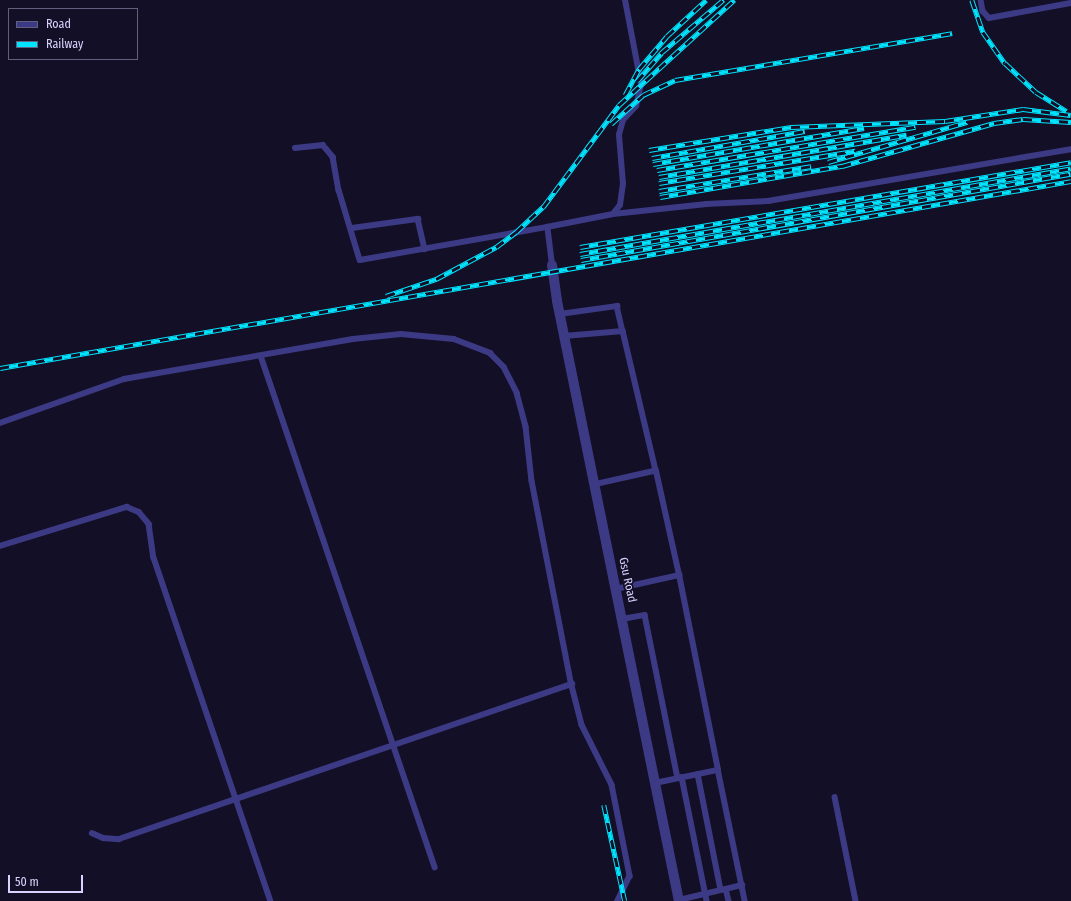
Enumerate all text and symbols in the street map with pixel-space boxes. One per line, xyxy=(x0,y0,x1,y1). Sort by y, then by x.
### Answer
legend xyxy=(8,8,138,60)
text: Road xyxy=(46,17,71,31)
text: Railway xyxy=(46,37,83,51)
street label: Gsu Road xyxy=(615,556,639,604)
scale bar xyxy=(10,867,85,893)
text: 50 m xyxy=(15,875,39,889)

